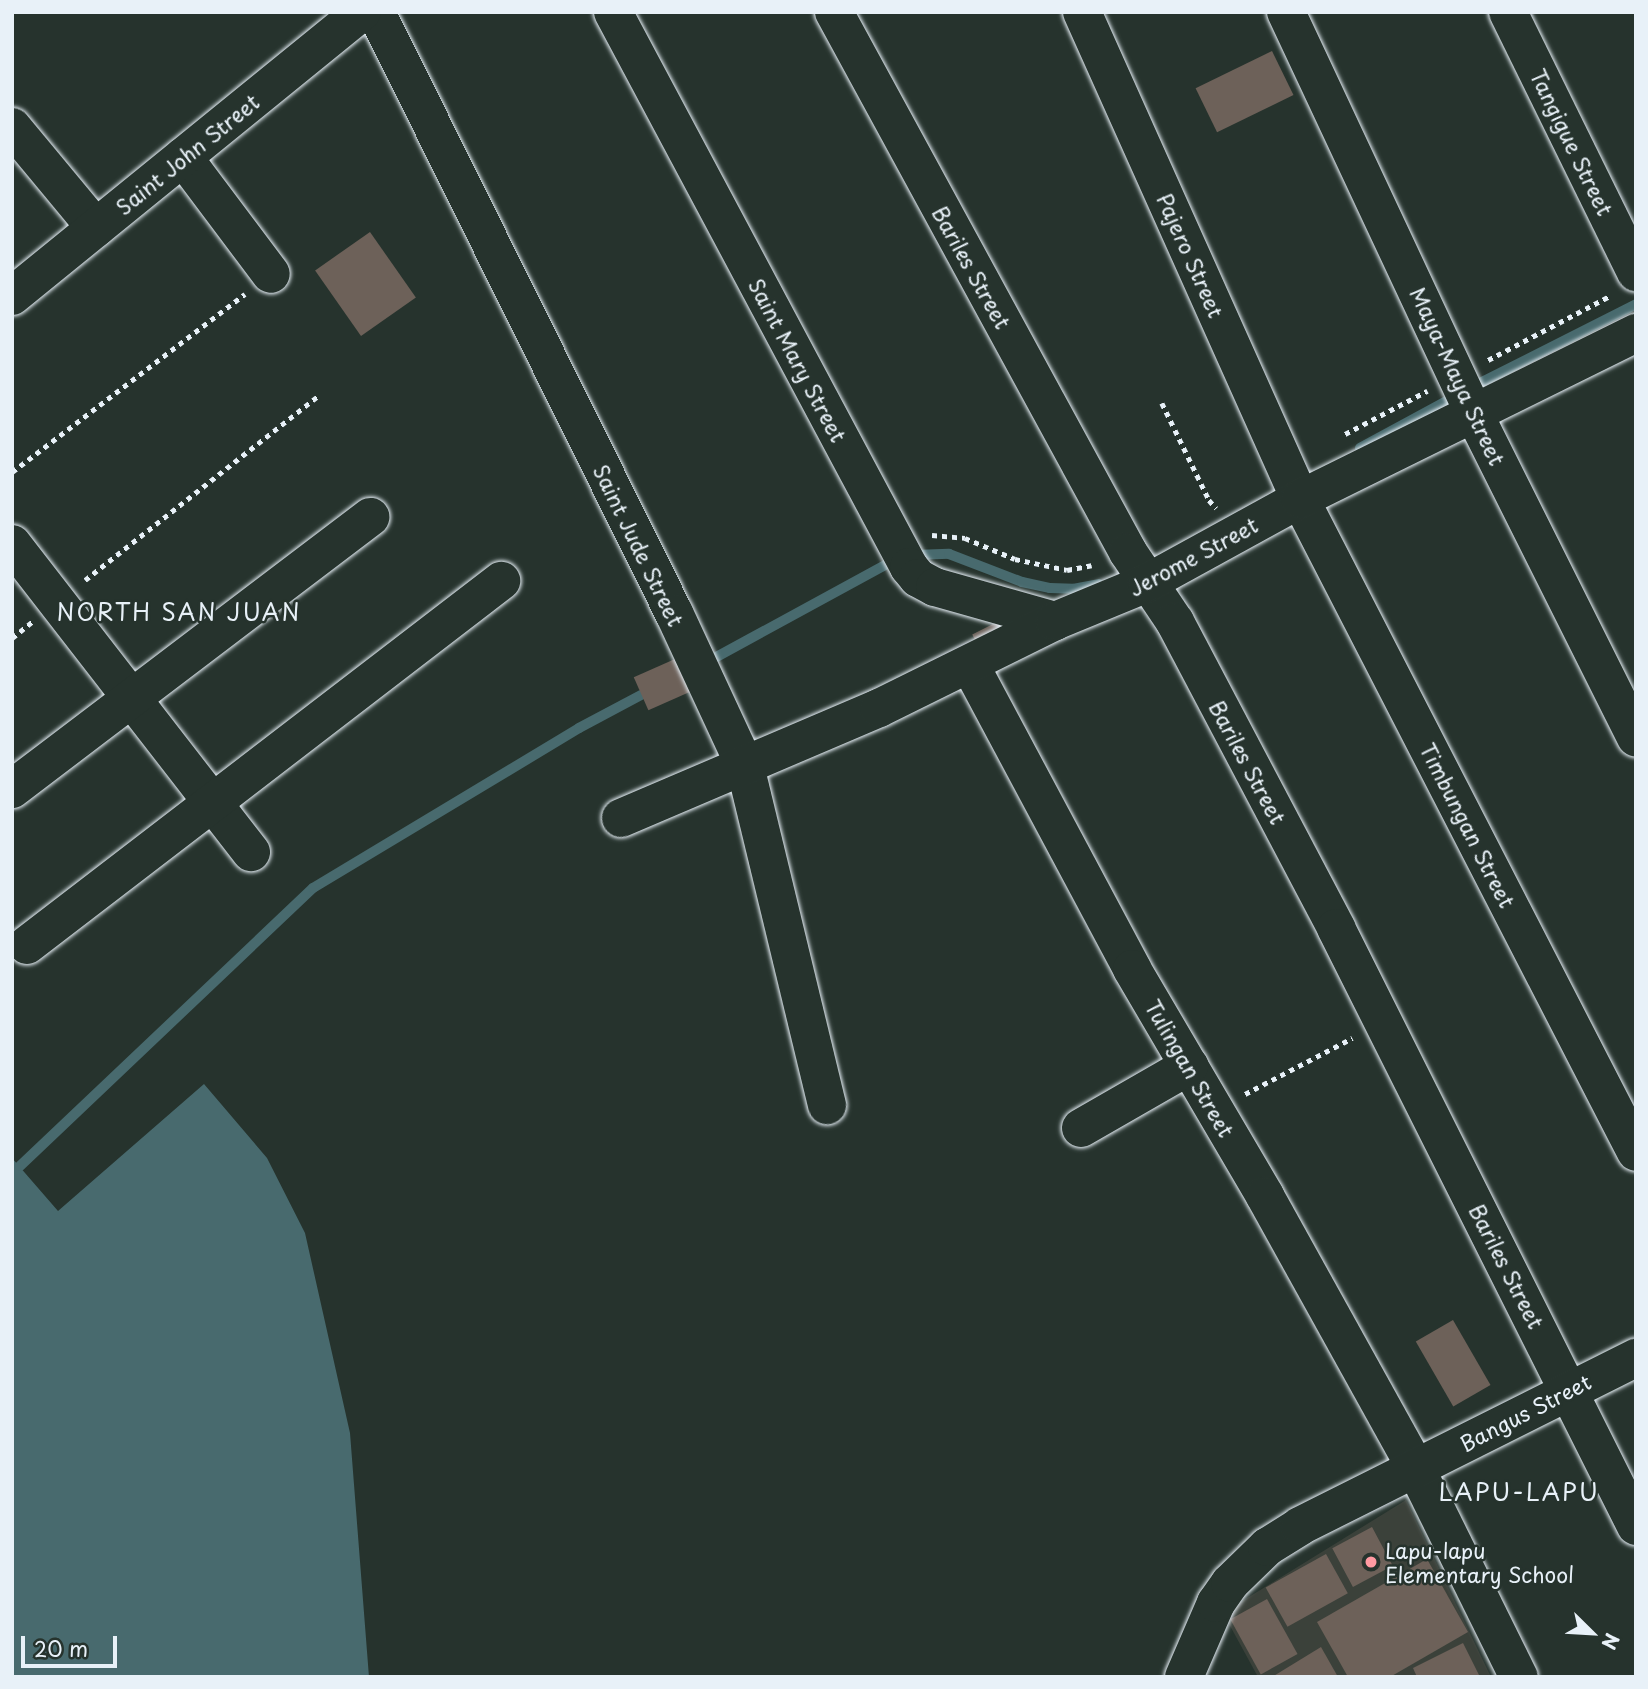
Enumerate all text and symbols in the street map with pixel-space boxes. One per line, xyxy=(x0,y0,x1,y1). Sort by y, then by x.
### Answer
street label: Tangigue Street xyxy=(1525,64,1619,220)
street label: Saint John Street xyxy=(110,88,264,220)
street label: Pajero Street xyxy=(1152,189,1230,321)
street label: Bariles Street xyxy=(927,200,1017,334)
street label: Saint Mary Street xyxy=(744,273,852,447)
street label: Maya-Maya Street xyxy=(1406,283,1510,469)
street label: Saint Jude Street xyxy=(589,460,689,630)
street label: Jerome Street xyxy=(1124,511,1262,601)
district label: NORTH SAN JUAN xyxy=(59,598,299,626)
street label: Bariles Street xyxy=(1204,695,1292,829)
street label: Timbungan Street xyxy=(1415,738,1521,912)
street label: Tulingan Street xyxy=(1140,994,1240,1142)
street label: Bariles Street xyxy=(1464,1199,1550,1333)
street label: Bangus Street xyxy=(1455,1368,1595,1456)
district label: LAPU-LAPU xyxy=(1439,1478,1599,1506)
place label: Lapu-lapu Elementary School xyxy=(1385,1537,1574,1587)
marker: Lapu-lapu Elementary School xyxy=(1363,1554,1379,1570)
north arrow xyxy=(1557,1598,1627,1668)
scale bar xyxy=(24,1622,121,1666)
text: N xyxy=(1595,1629,1627,1654)
text: 20 m xyxy=(34,1632,88,1664)

